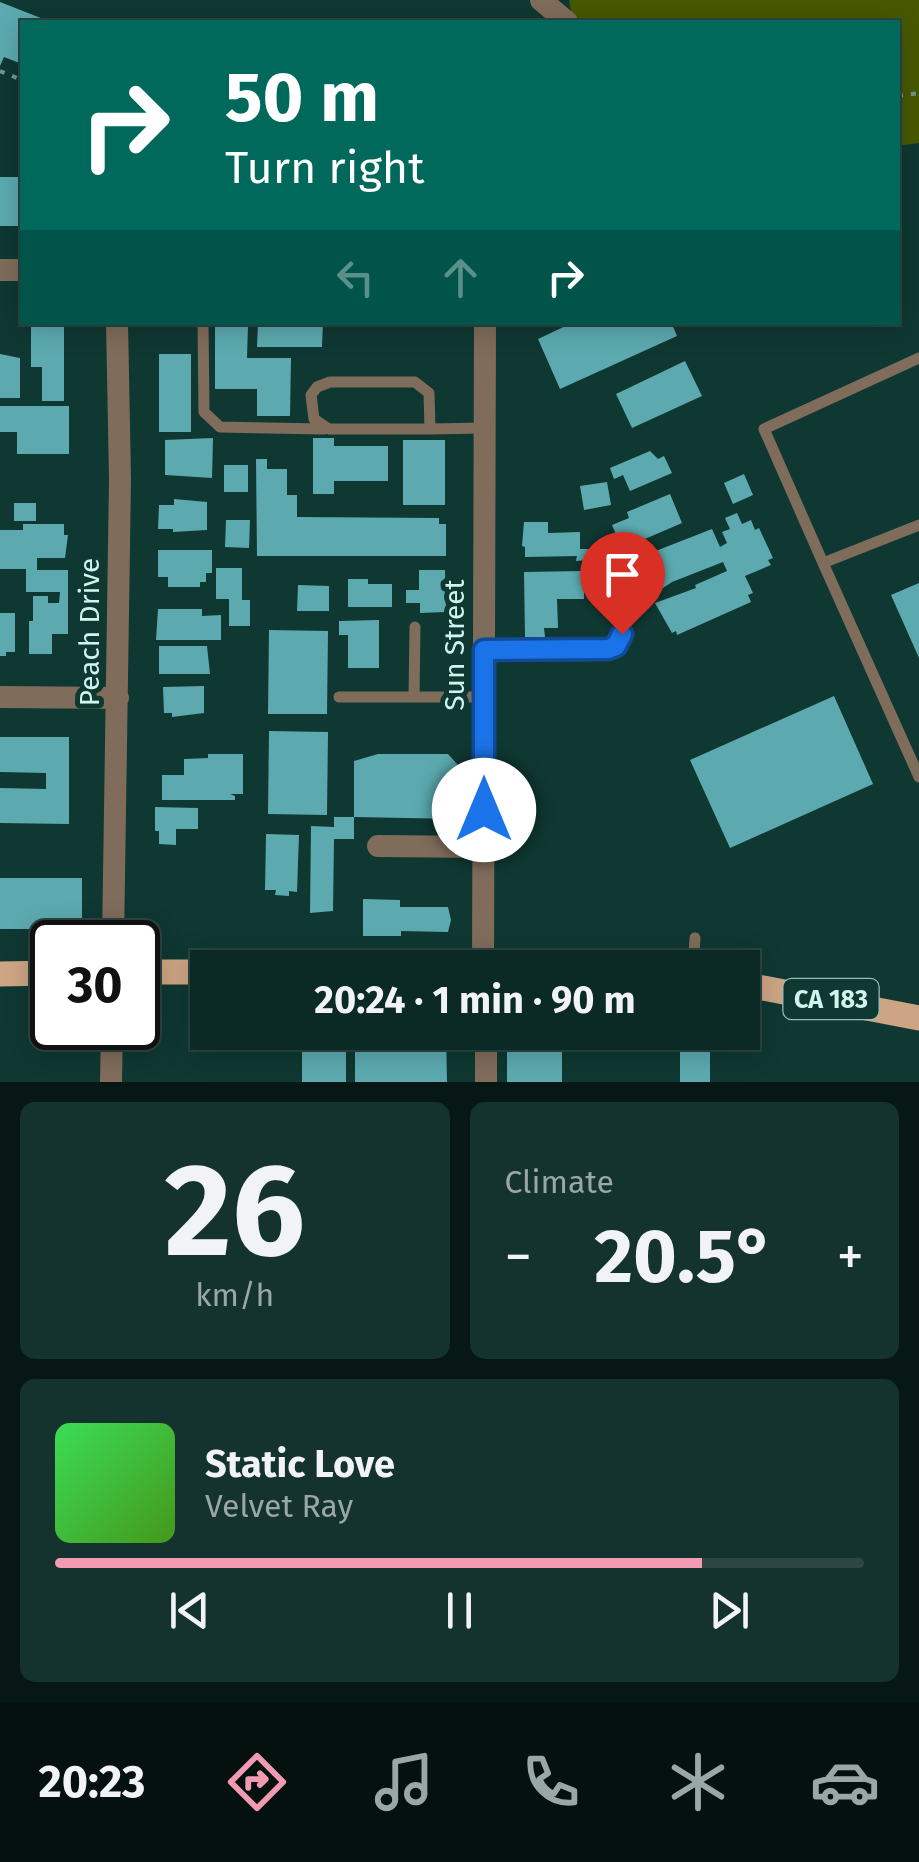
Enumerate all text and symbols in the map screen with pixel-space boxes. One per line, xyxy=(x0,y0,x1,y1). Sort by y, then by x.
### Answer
text: 50 m xyxy=(225,56,379,140)
icon: right xyxy=(60,60,190,190)
text: Turn right xyxy=(225,141,424,195)
icon: left xyxy=(328,250,383,305)
icon: ahead xyxy=(433,250,488,305)
icon: right xyxy=(538,250,593,305)
pin xyxy=(580,532,665,635)
icon: arrive xyxy=(595,547,650,602)
street label: Peach Drive xyxy=(73,558,106,706)
street label: Sun Street xyxy=(438,578,471,711)
position arrow xyxy=(432,758,536,862)
speed limit sign: 30 xyxy=(30,920,160,1050)
text: 20:24 · 1 min · 90 m xyxy=(314,977,636,1023)
road number: CA 183 xyxy=(784,979,878,1019)
text: 26 xyxy=(164,1133,305,1289)
text: Climate xyxy=(505,1163,614,1201)
text: 20.5° xyxy=(594,1212,774,1302)
text: − xyxy=(505,1224,532,1290)
text: + xyxy=(837,1224,864,1290)
text: km/h xyxy=(195,1276,274,1314)
text: Static Love xyxy=(205,1441,395,1487)
text: Velvet Ray xyxy=(205,1487,353,1525)
icon: previous xyxy=(162,1583,217,1638)
icon: pause xyxy=(432,1583,487,1638)
icon: next xyxy=(702,1583,757,1638)
icon: directions xyxy=(222,1747,292,1817)
icon: music xyxy=(369,1747,439,1817)
icon: phone xyxy=(516,1747,586,1817)
icon: climate xyxy=(663,1747,733,1817)
icon: car xyxy=(810,1747,880,1817)
text: 20:23 xyxy=(39,1755,145,1809)

